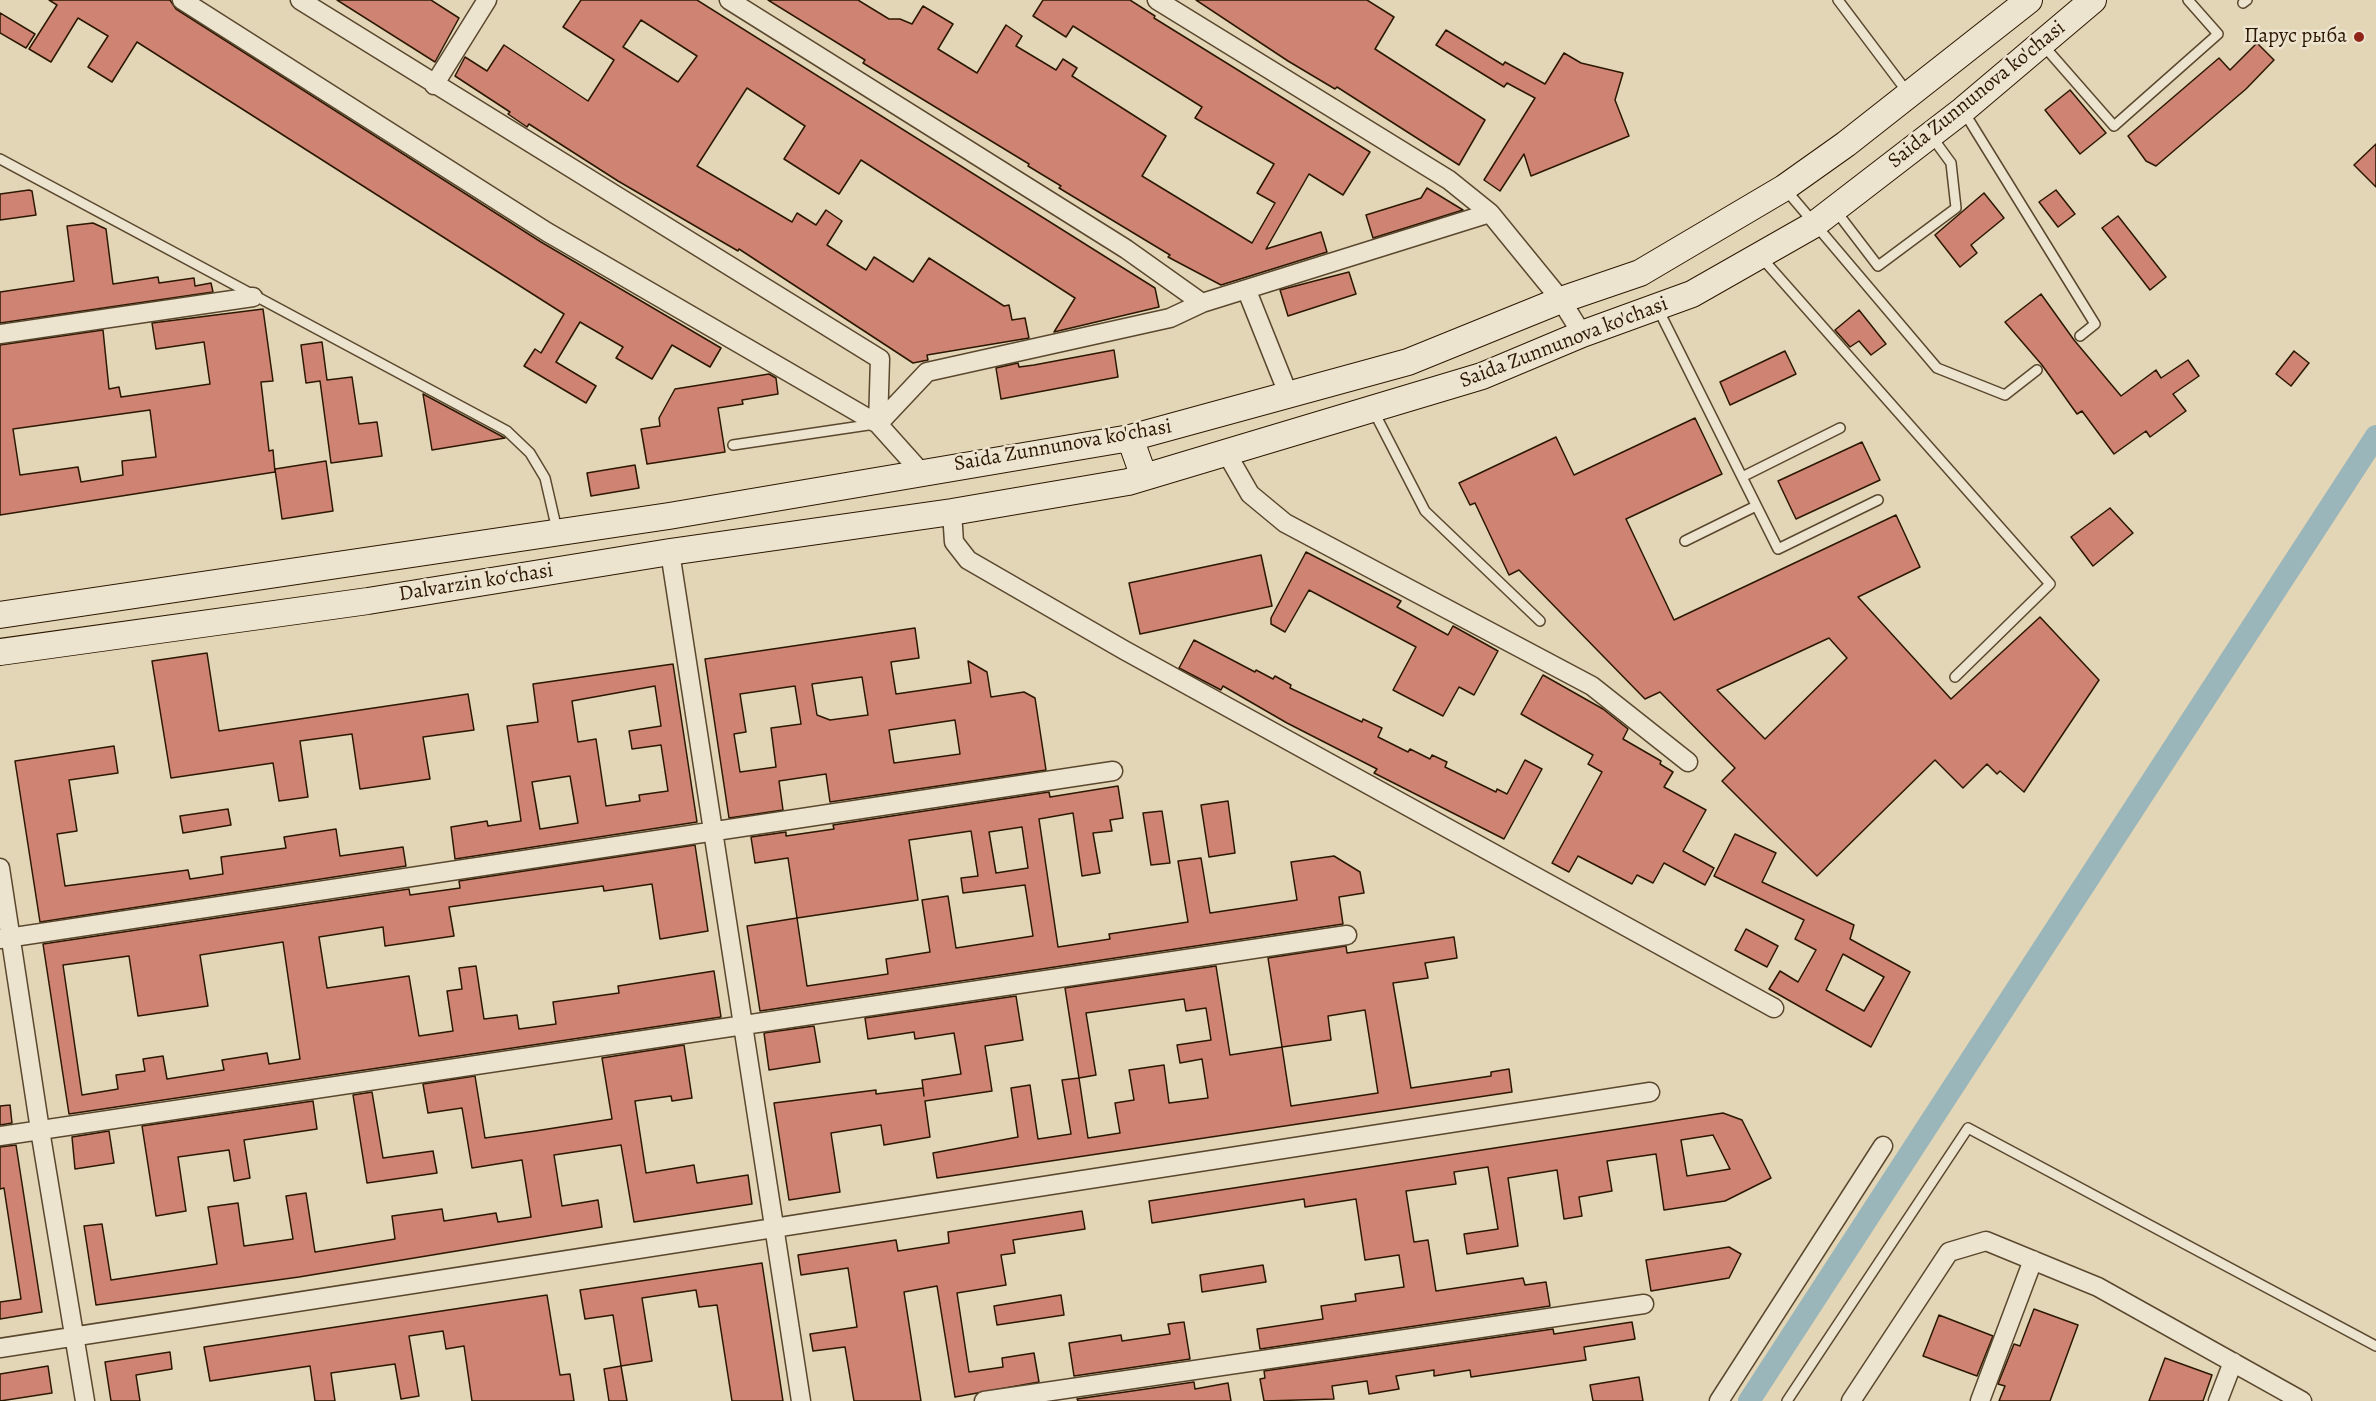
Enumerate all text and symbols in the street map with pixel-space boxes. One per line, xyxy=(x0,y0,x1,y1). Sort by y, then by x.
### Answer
street label: Saida Zunnunova ko'chasi xyxy=(1883,16,2071,174)
place label: Парус рыба xyxy=(2244,24,2347,50)
marker: Парус рыба xyxy=(2352,30,2366,44)
street label: Saida Zunnunova ko'chasi xyxy=(1456,292,1672,394)
street label: Saida Zunnunova ko'chasi xyxy=(952,414,1174,478)
street label: Dalvarzin koʻchasi xyxy=(397,558,555,608)

